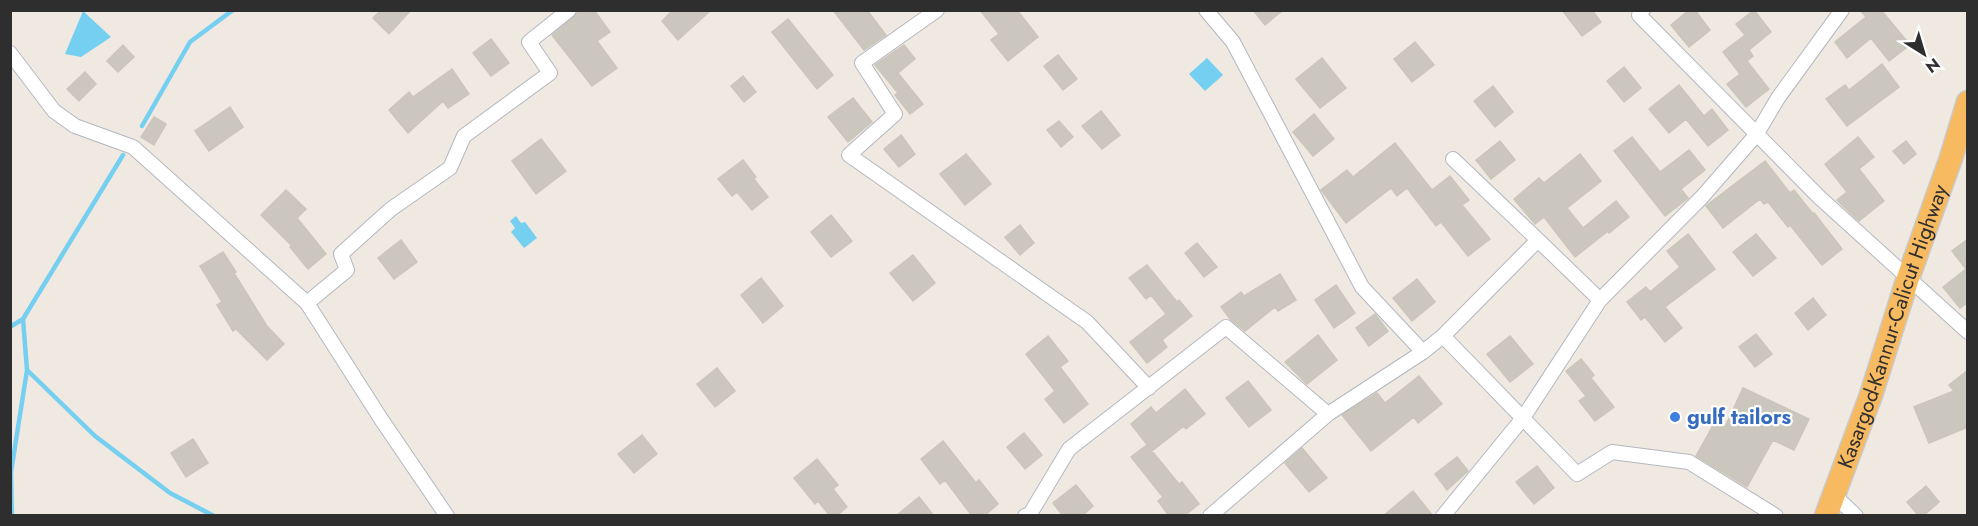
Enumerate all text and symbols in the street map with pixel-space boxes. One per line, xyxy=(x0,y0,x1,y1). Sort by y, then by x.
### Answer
north arrow xyxy=(1894,24,1954,84)
text: N xyxy=(1921,53,1945,79)
street label: Kasargod-Kannur-Calicut Highway xyxy=(1830,180,1956,473)
place label: gulf tailors xyxy=(1687,402,1792,432)
marker: gulf tailors xyxy=(1668,410,1682,424)

